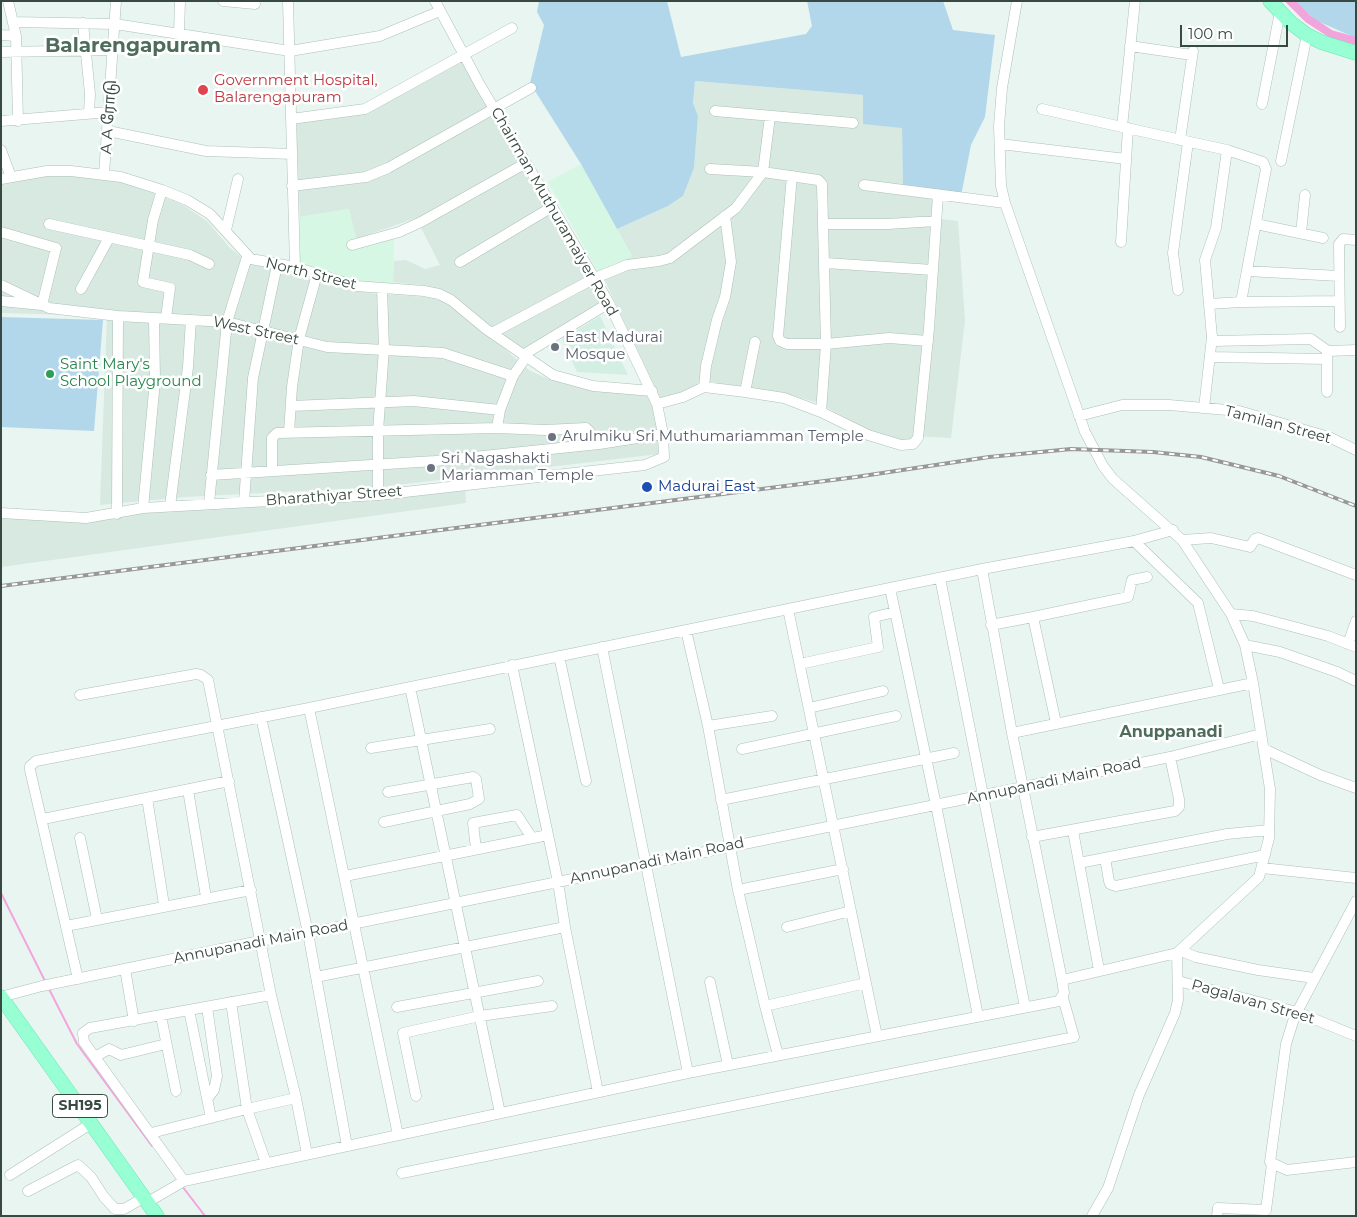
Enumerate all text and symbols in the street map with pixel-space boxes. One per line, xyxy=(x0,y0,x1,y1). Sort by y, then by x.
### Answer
scale bar xyxy=(1182,15,1290,47)
text: 100 m xyxy=(1188,24,1233,43)
district label: Balarengapuram xyxy=(45,34,221,58)
place label: Government Hospital, Balarengapuram xyxy=(214,72,378,107)
street label: A A ரோடு xyxy=(97,79,121,155)
marker: Government Hospital, Balarengapuram xyxy=(196,83,210,97)
street label: Chairman Muthuramaiyer Road xyxy=(487,104,621,320)
street label: North Street xyxy=(264,254,358,294)
street label: West Street xyxy=(211,313,301,349)
place label: East Madurai Mosque xyxy=(565,329,663,364)
marker: East Madurai Mosque xyxy=(549,341,561,353)
place label: Saint Mary's School Playground xyxy=(60,356,202,391)
marker: Saint Mary's School Playground xyxy=(44,368,56,380)
street label: Tamilan Street xyxy=(1223,402,1333,448)
place label: Arulmiku Sri Muthumariamman Temple xyxy=(562,428,864,446)
marker: Arulmiku Sri Muthumariamman Temple xyxy=(546,431,558,443)
place label: Sri Nagashakti Mariamman Temple xyxy=(441,450,594,485)
marker: Sri Nagashakti Mariamman Temple xyxy=(425,462,437,474)
place label: Madurai East xyxy=(658,478,756,496)
marker: Madurai East xyxy=(640,480,654,494)
street label: Bharathiyar Street xyxy=(265,482,403,510)
district label: Anuppanadi xyxy=(1120,722,1222,742)
street label: Annupanadi Main Road xyxy=(965,754,1143,808)
street label: Annupanadi Main Road xyxy=(568,834,746,888)
street label: Annupanadi Main Road xyxy=(172,916,350,968)
street label: Pagalavan Street xyxy=(1189,976,1317,1028)
road number: SH195 xyxy=(52,1094,108,1118)

